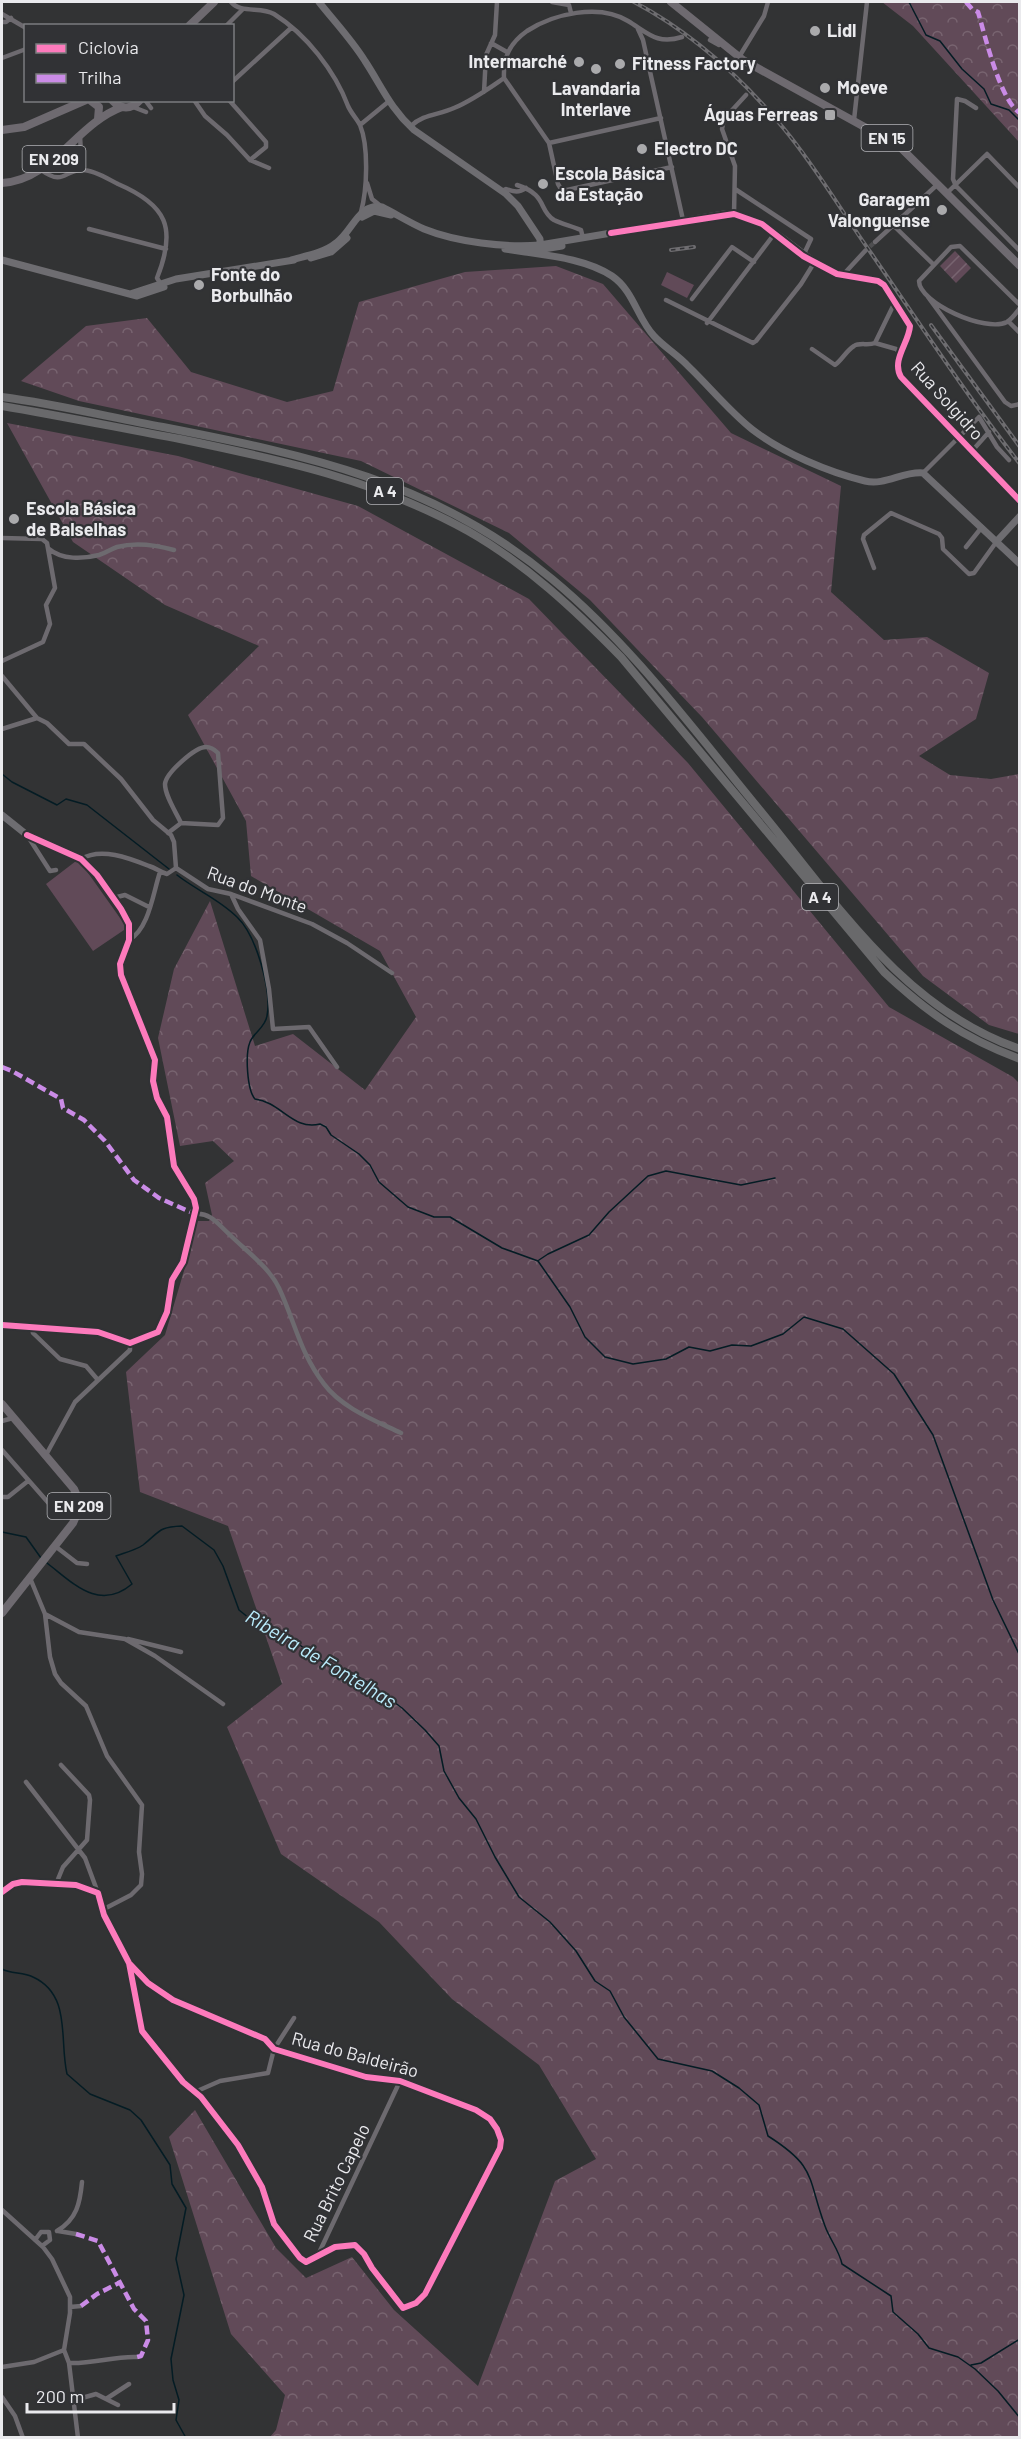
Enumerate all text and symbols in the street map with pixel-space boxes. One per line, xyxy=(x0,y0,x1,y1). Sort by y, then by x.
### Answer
place label: Lidl xyxy=(827,19,856,41)
legend xyxy=(24,24,234,102)
marker: Lidl xyxy=(808,24,822,38)
text: Ciclovia xyxy=(78,36,139,58)
place label: Intermarché xyxy=(469,50,567,72)
place label: Fitness Factory xyxy=(632,52,756,74)
marker: Intermarché xyxy=(572,55,586,69)
marker: Fitness Factory xyxy=(613,57,627,71)
marker: Lavandaria Interlave xyxy=(589,62,603,76)
text: Trilha xyxy=(78,66,122,88)
place label: Moeve xyxy=(837,76,888,98)
place label: Lavandaria Interlave xyxy=(552,77,640,120)
marker: Moeve xyxy=(818,81,832,95)
place label: Águas Ferreas xyxy=(704,103,818,125)
marker: Águas Ferreas xyxy=(823,108,837,122)
road number: EN 15 xyxy=(862,125,912,151)
place label: Electro DC xyxy=(654,137,738,159)
marker: Electro DC xyxy=(635,142,649,156)
road number: EN 209 xyxy=(22,146,86,172)
place label: Escola Básica da Estação xyxy=(555,162,665,205)
marker: Escola Básica da Estação xyxy=(536,177,550,191)
place label: Garagem Valonguense xyxy=(828,188,930,231)
marker: Garagem Valonguense xyxy=(935,203,949,217)
place label: Fonte do Borbulhão xyxy=(211,263,293,306)
marker: Fonte do Borbulhão xyxy=(192,278,206,292)
street label: Rua Solgidro xyxy=(907,356,989,444)
road number: A 4 xyxy=(367,478,403,504)
place label: Escola Básica de Balselhas xyxy=(26,497,136,540)
marker: Escola Básica de Balselhas xyxy=(7,512,21,526)
street label: Rua do Monte xyxy=(204,861,310,917)
road number: A 4 xyxy=(802,884,838,910)
road number: EN 209 xyxy=(48,1493,110,1519)
water label: Ribeira de Fontelhas xyxy=(242,1604,401,1713)
street label: Rua do Baldeirão xyxy=(289,2027,421,2082)
street label: Rua Brito Capelo xyxy=(298,2120,374,2245)
scale bar xyxy=(27,2376,174,2414)
text: 200 m xyxy=(36,2385,84,2407)

